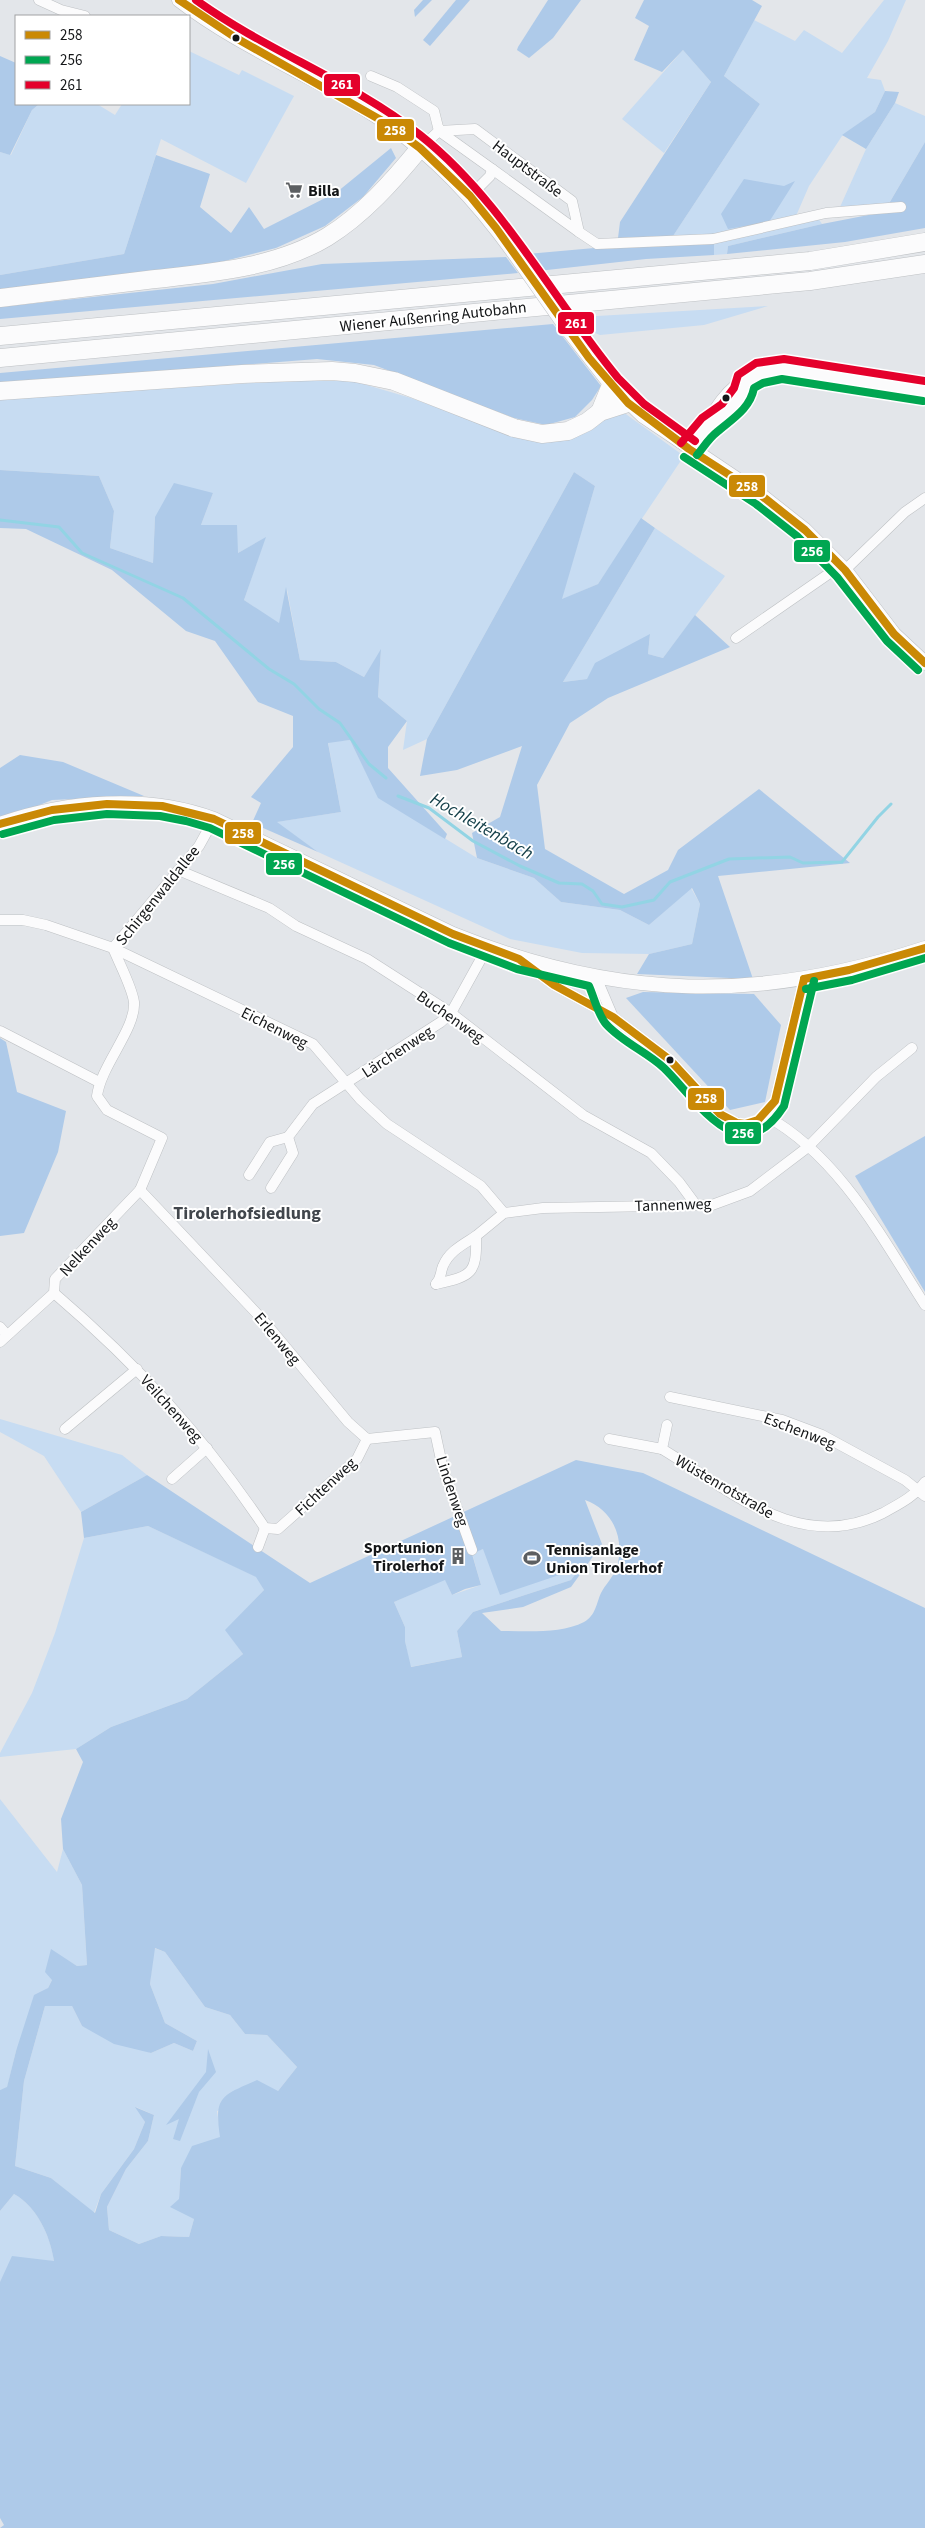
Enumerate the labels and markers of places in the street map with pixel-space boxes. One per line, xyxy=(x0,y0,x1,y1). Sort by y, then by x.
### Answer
unlabelled marker xyxy=(231,33,241,43)
supermarket icon: Billa xyxy=(284,180,304,200)
place label: Billa xyxy=(308,180,340,202)
unlabelled marker xyxy=(721,393,731,403)
unlabelled marker xyxy=(665,1055,675,1065)
place label: Sportunion Tirolerhof xyxy=(364,1537,445,1577)
place label: Tennisanlage Union Tirolerhof xyxy=(546,1539,663,1579)
building icon: Sportunion Tirolerhof xyxy=(448,1546,468,1566)
sports icon: Tennisanlage Union Tirolerhof xyxy=(522,1548,542,1568)

